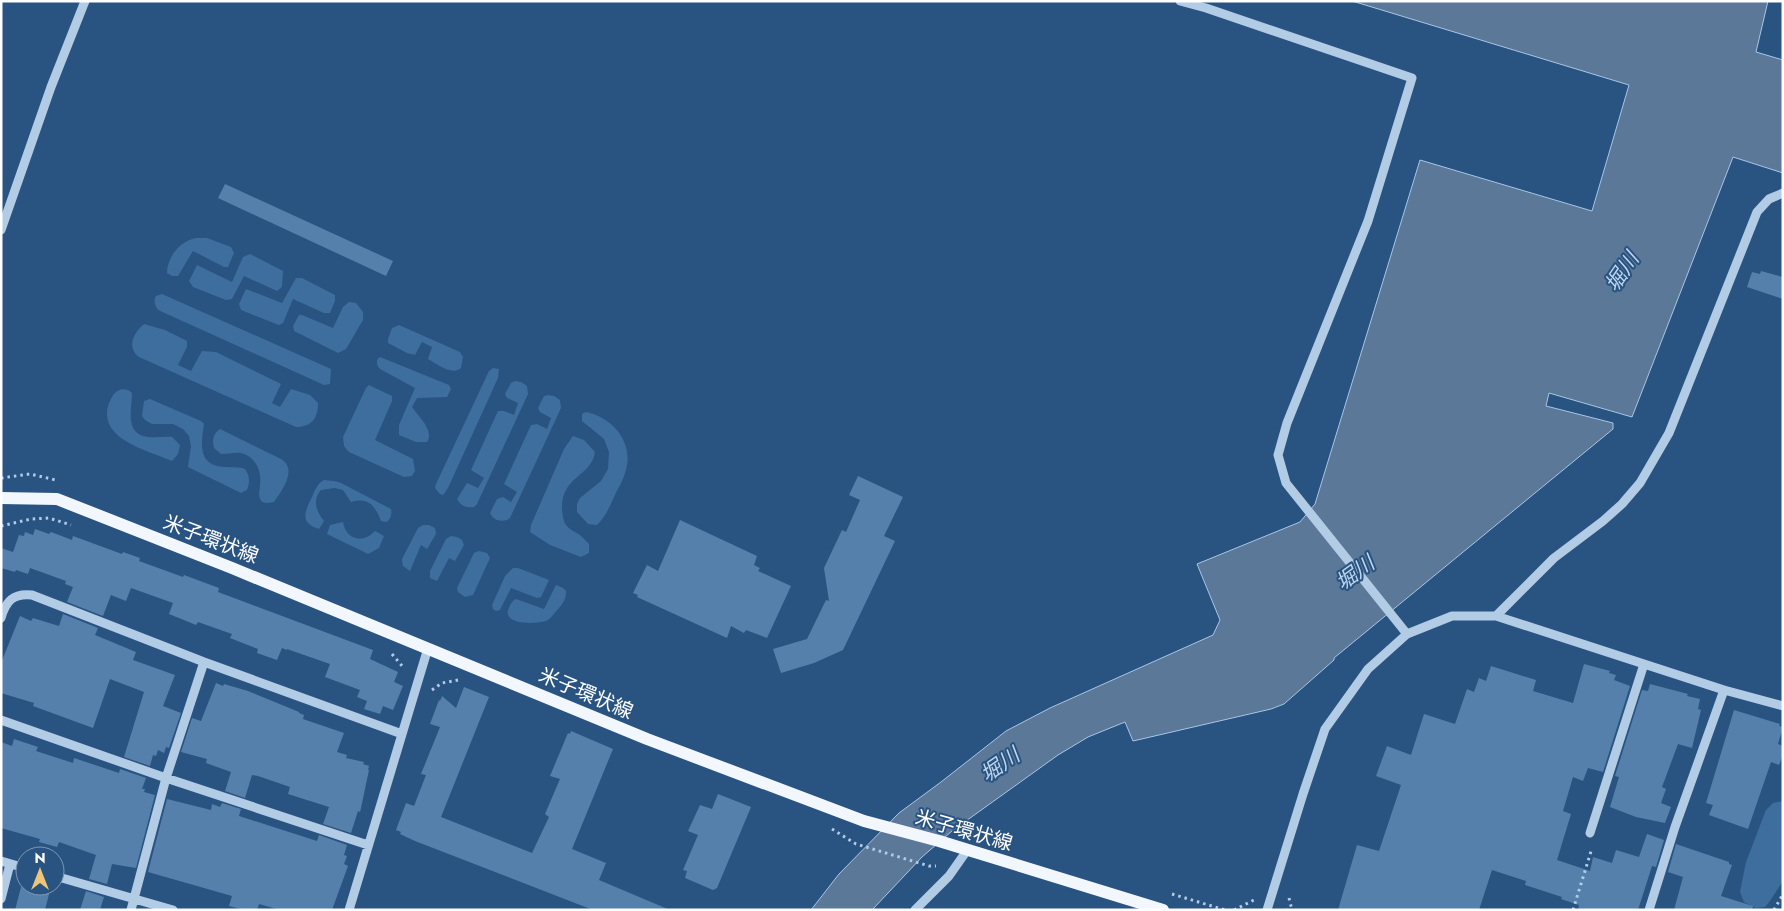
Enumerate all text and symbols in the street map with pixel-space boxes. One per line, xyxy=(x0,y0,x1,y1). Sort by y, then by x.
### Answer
water label: 堀川 xyxy=(1598,245,1647,298)
street label: 米子環状線 xyxy=(159,508,263,571)
water label: 堀川 xyxy=(1329,547,1382,597)
street label: 米子環状線 xyxy=(534,661,637,726)
water label: 堀川 xyxy=(974,740,1027,789)
street label: 米子環状線 xyxy=(912,803,1016,858)
north arrow xyxy=(15,846,65,896)
text: N xyxy=(34,848,46,868)

